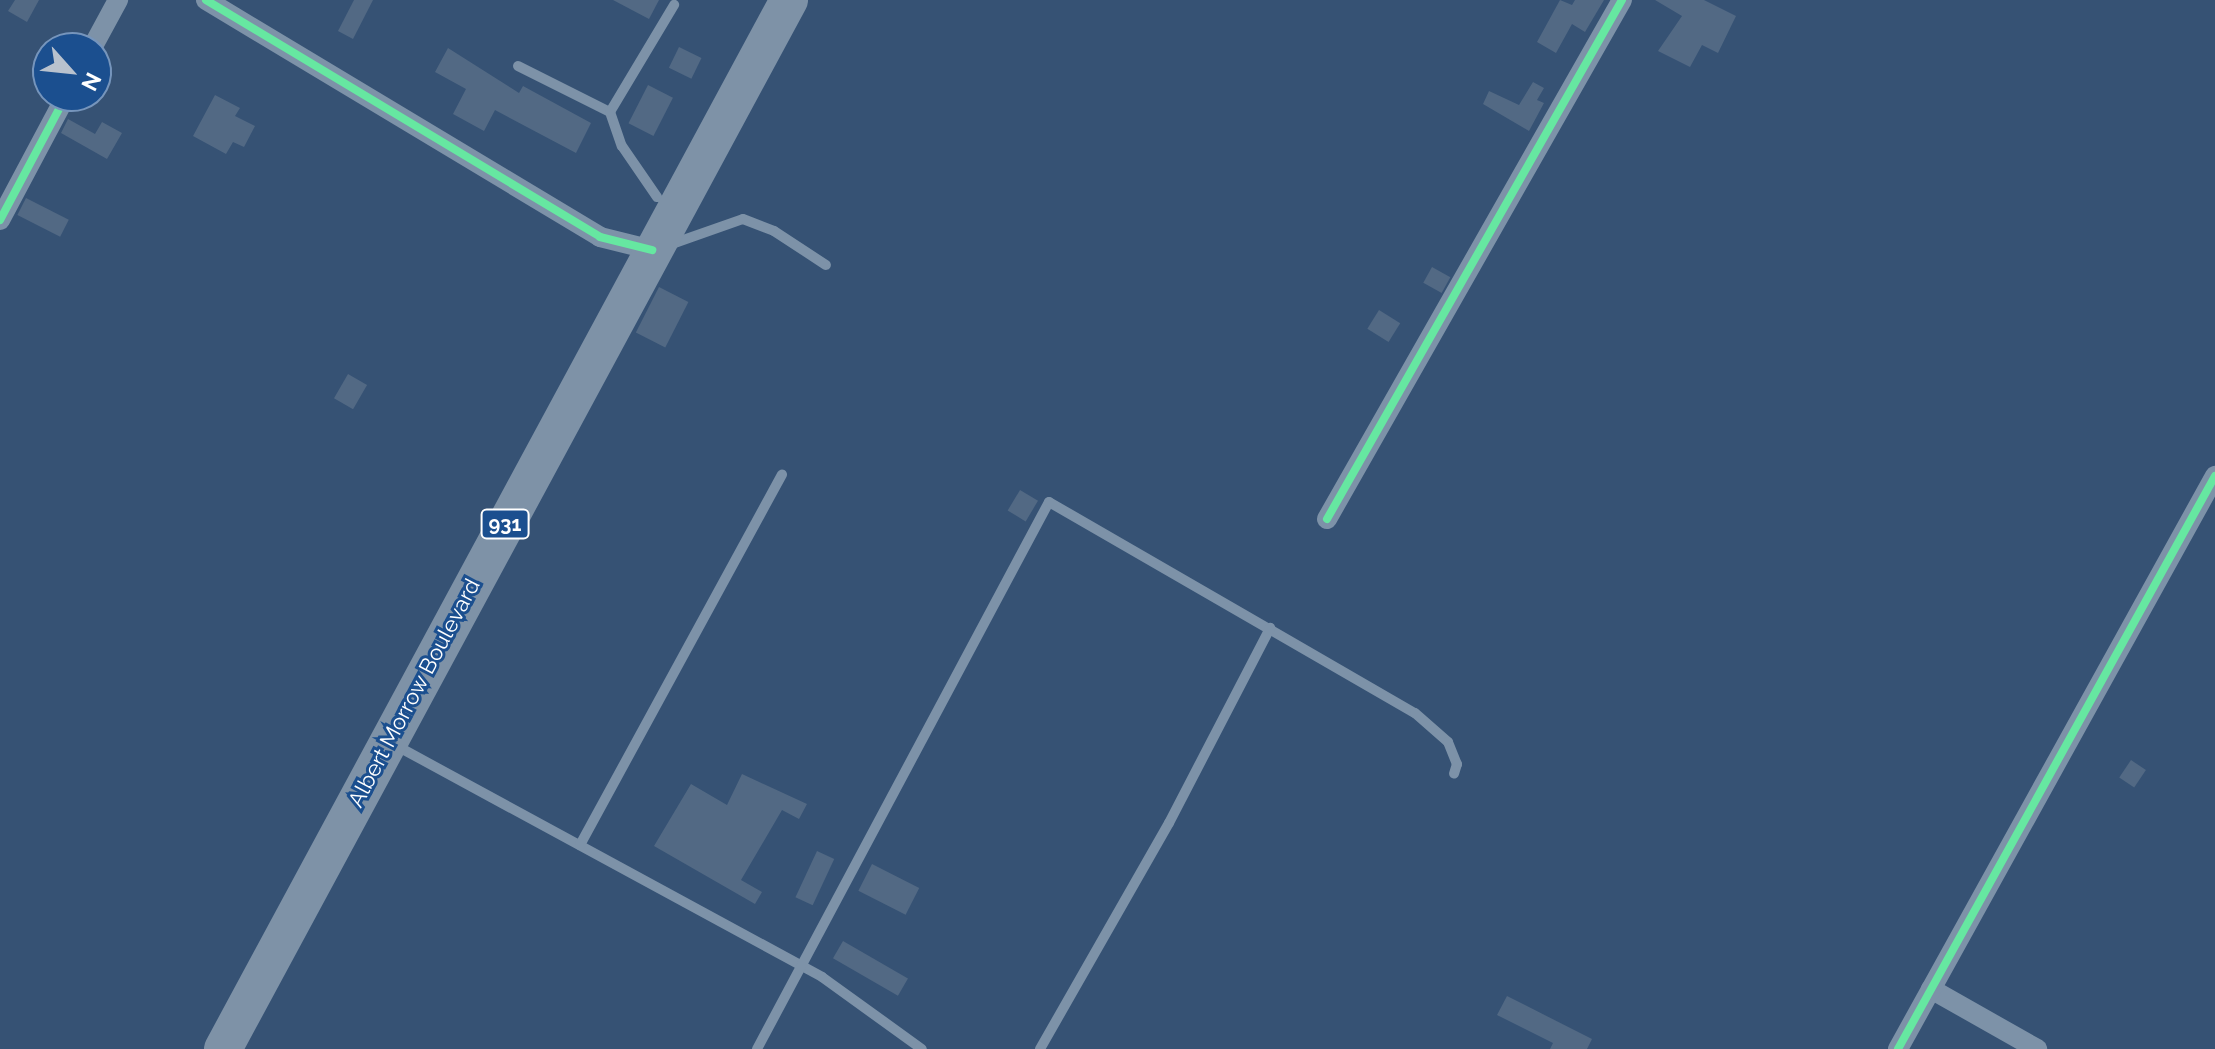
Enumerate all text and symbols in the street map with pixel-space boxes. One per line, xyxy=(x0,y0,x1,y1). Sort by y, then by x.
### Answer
north arrow xyxy=(32,32,112,112)
text: N xyxy=(76,69,107,95)
road number: 931 xyxy=(479,508,531,540)
street label: Albert Morrow Boulevard xyxy=(342,574,486,812)

